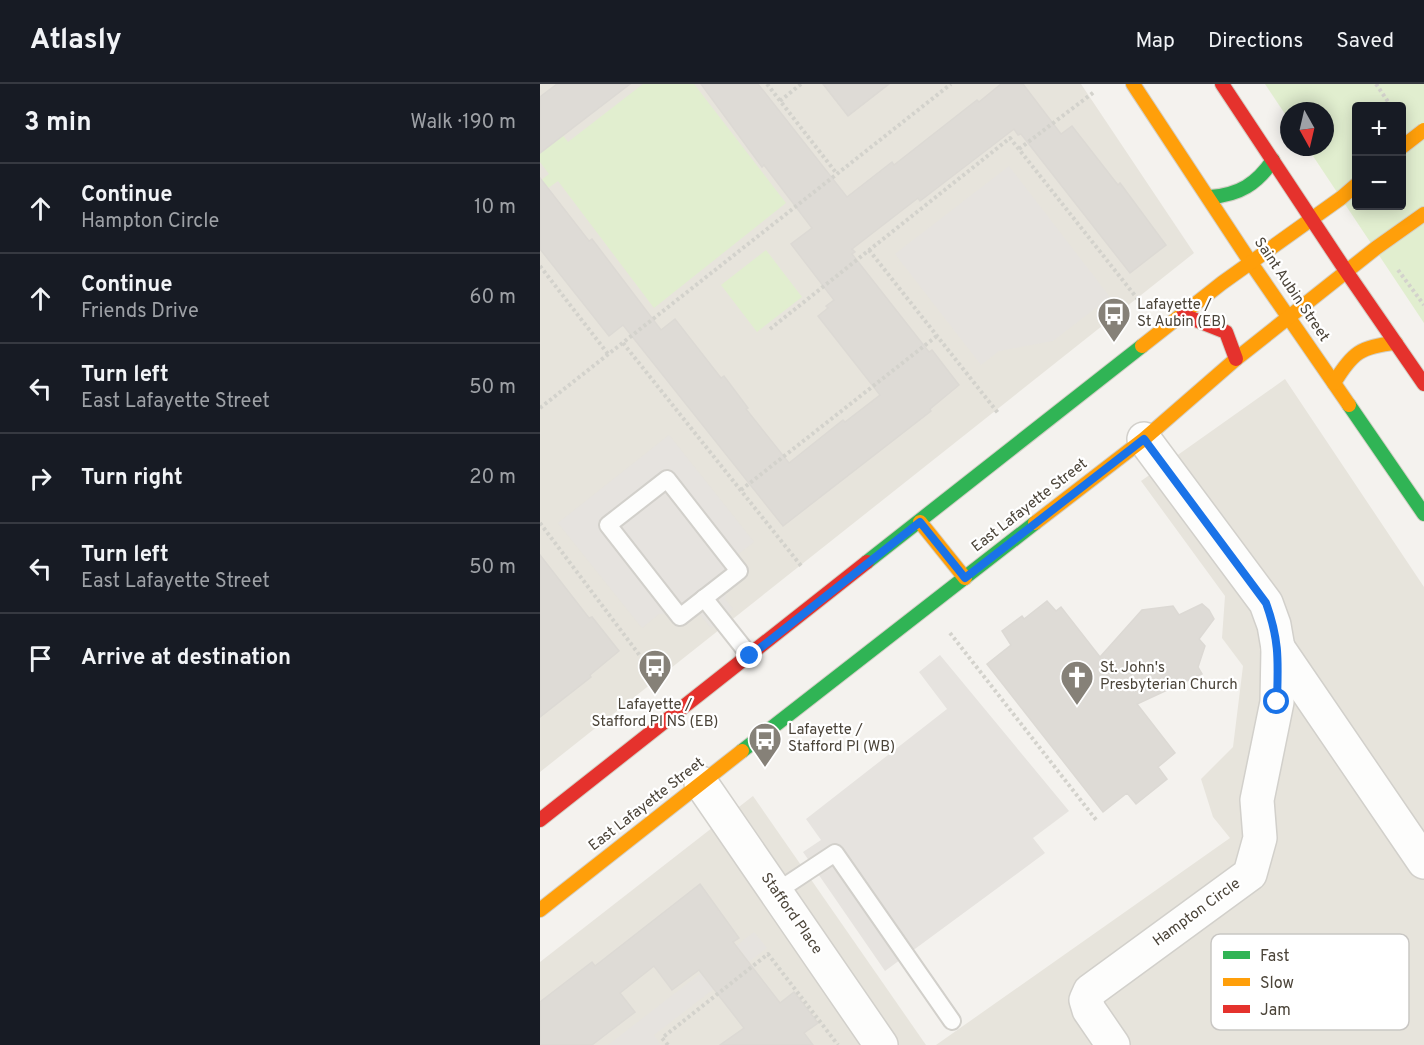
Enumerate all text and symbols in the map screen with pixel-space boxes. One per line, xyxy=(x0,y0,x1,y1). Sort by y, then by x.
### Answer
text: Atlasly xyxy=(30,23,122,59)
text: Map xyxy=(1135,28,1175,55)
text: Directions xyxy=(1208,28,1303,55)
text: Saved xyxy=(1336,28,1394,55)
north arrow xyxy=(1280,102,1334,156)
map controls xyxy=(1352,102,1406,210)
button: + xyxy=(1352,102,1406,156)
text: 3 min xyxy=(24,107,92,140)
text: Walk · 190 m xyxy=(410,110,516,136)
button: − xyxy=(1352,156,1406,210)
text: Continue xyxy=(81,182,172,209)
icon: ahead xyxy=(24,192,57,225)
text: 10 m xyxy=(474,195,516,221)
text: Hampton Circle xyxy=(81,209,219,235)
street label: Saint Aubin Street xyxy=(1249,234,1333,346)
text: Continue xyxy=(81,272,172,299)
icon: ahead xyxy=(24,282,57,315)
text: 60 m xyxy=(470,285,516,311)
bus stop icon: Lafayette / St Aubin (EB) xyxy=(1096,296,1132,343)
place label: Lafayette / St Aubin (EB) xyxy=(1137,296,1226,332)
text: Friends Drive xyxy=(81,299,199,325)
text: Turn left xyxy=(81,362,169,389)
icon: left xyxy=(24,372,57,405)
text: 50 m xyxy=(469,375,516,401)
text: East Lafayette Street xyxy=(81,389,270,415)
street label: East Lafayette Street xyxy=(968,455,1092,557)
icon: right xyxy=(24,462,57,495)
text: Turn right xyxy=(81,465,183,492)
text: 20 m xyxy=(469,465,516,491)
text: Turn left xyxy=(81,542,169,569)
icon: left xyxy=(24,552,57,585)
text: 50 m xyxy=(469,555,516,581)
text: East Lafayette Street xyxy=(81,569,270,595)
icon: arrive xyxy=(24,642,57,675)
route end xyxy=(736,642,762,668)
text: Arrive at destination xyxy=(81,645,291,672)
bus stop icon: Lafayette / Stafford Pl NS (EB) xyxy=(637,648,673,695)
church icon: St. John's Presbyterian Church xyxy=(1059,659,1095,706)
place label: St. John's Presbyterian Church xyxy=(1100,659,1238,695)
route start xyxy=(1263,688,1289,714)
place label: Lafayette / Stafford Pl NS (EB) xyxy=(592,696,718,732)
bus stop icon: Lafayette / Stafford Pl (WB) xyxy=(747,721,783,768)
place label: Lafayette / Stafford Pl (WB) xyxy=(788,721,895,757)
street label: East Lafayette Street xyxy=(585,754,709,856)
street label: Stafford Place xyxy=(756,870,826,958)
street label: Hampton Circle xyxy=(1149,875,1245,951)
legend xyxy=(1211,934,1409,1030)
text: Fast xyxy=(1260,947,1290,967)
text: Slow xyxy=(1260,974,1294,994)
text: Jam xyxy=(1260,1001,1291,1021)

